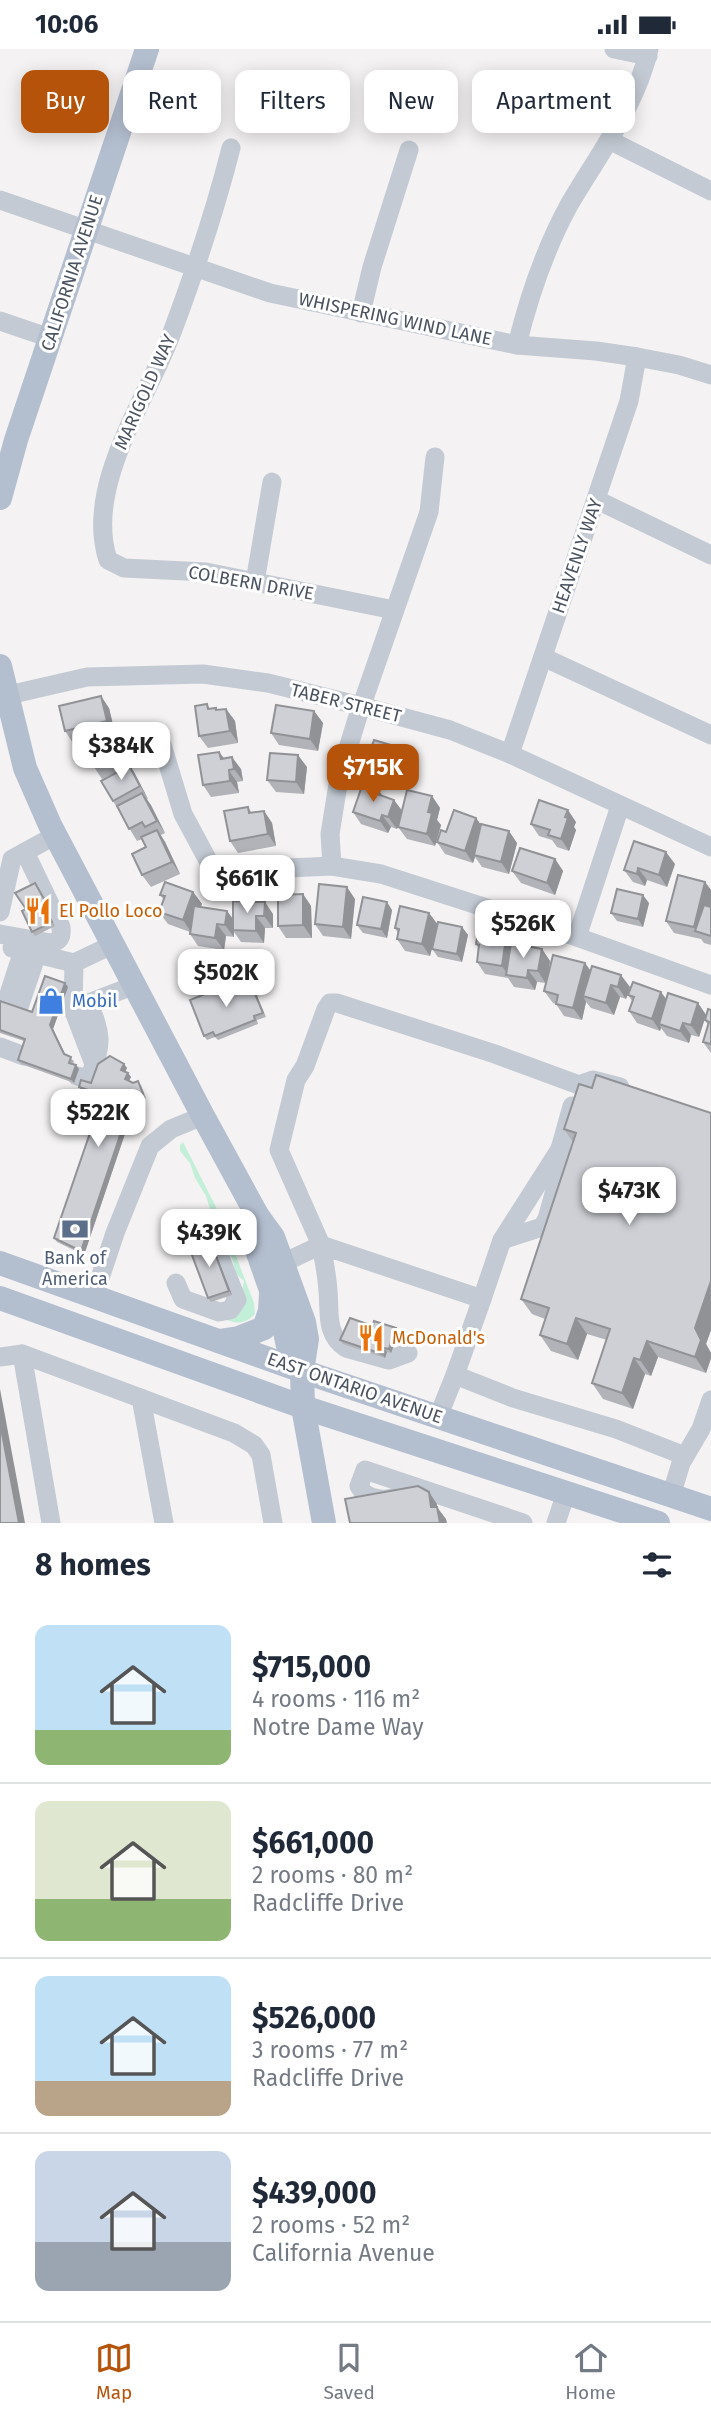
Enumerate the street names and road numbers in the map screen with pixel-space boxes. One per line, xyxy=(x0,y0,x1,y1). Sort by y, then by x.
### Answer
street label: CALIFORNIA AVENUE xyxy=(36,192,108,354)
street label: WHISPERING WIND LANE xyxy=(296,288,494,350)
street label: MARIGOLD WAY xyxy=(110,331,180,453)
street label: HEAVENLY WAY xyxy=(547,496,607,616)
street label: COLBERN DRIVE xyxy=(187,561,315,605)
street label: TABER STREET xyxy=(288,679,404,728)
street label: EAST ONTARIO AVENUE xyxy=(264,1348,446,1428)

